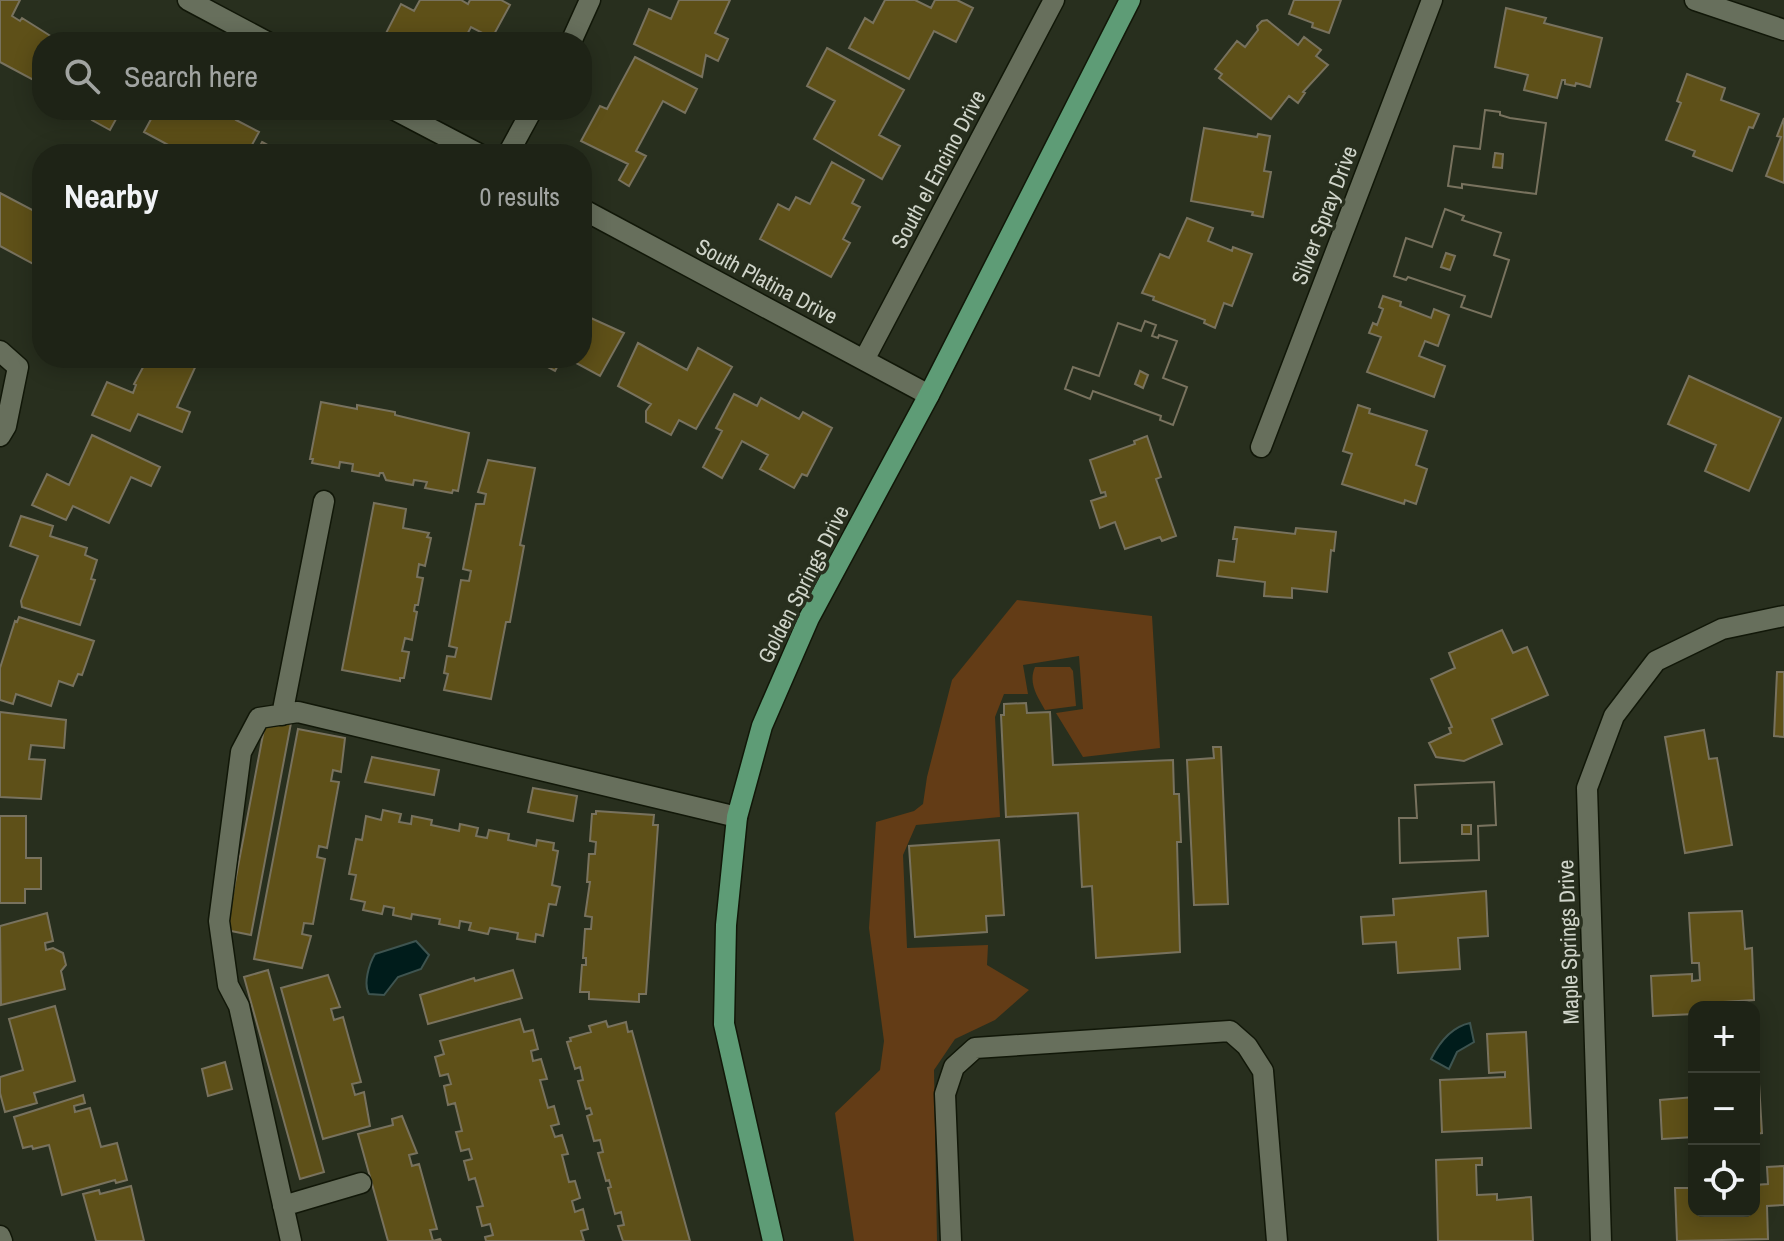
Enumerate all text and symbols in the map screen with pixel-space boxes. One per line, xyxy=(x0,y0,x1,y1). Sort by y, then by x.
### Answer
search box xyxy=(32,32,592,120)
icon: search xyxy=(60,54,104,98)
text: Search here xyxy=(124,56,258,96)
street label: South el Encino Drive xyxy=(884,84,992,254)
street label: Silver Spray Drive xyxy=(1284,141,1364,289)
text: Nearby xyxy=(64,173,159,219)
text: 0 results xyxy=(479,179,560,214)
street label: South Platina Drive xyxy=(691,231,843,331)
street label: Golden Springs Drive xyxy=(750,500,856,668)
street label: Maple Springs Drive xyxy=(1550,859,1586,1025)
map controls xyxy=(1688,1001,1760,1217)
button: + xyxy=(1688,1001,1760,1073)
button: − xyxy=(1688,1073,1760,1145)
button: locate xyxy=(1688,1145,1760,1217)

